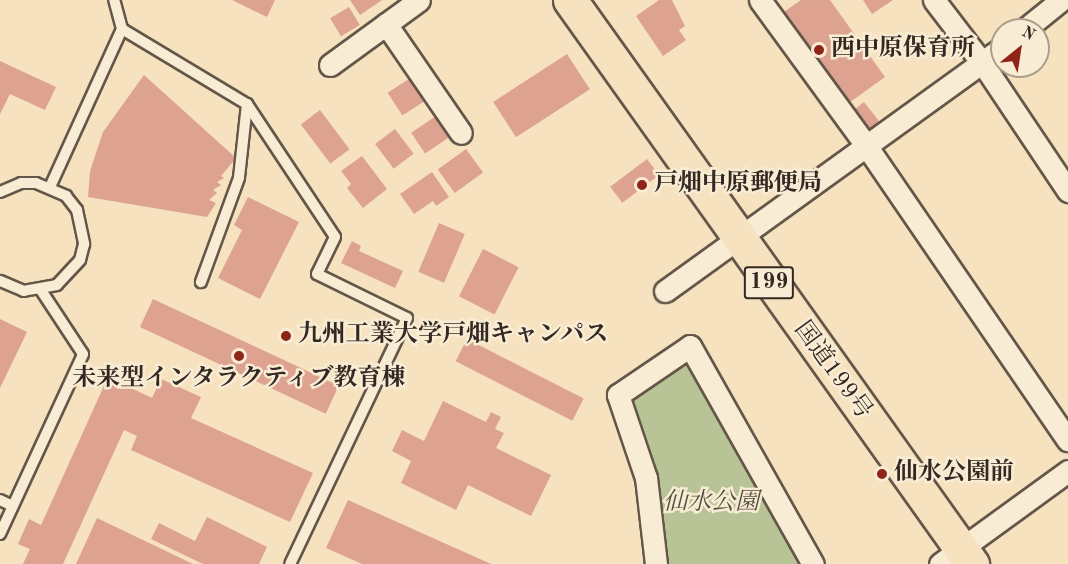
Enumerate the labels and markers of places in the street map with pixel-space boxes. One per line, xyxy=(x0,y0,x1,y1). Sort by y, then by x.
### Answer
place label: 西中原保育所 xyxy=(831,36,975,64)
marker: 西中原保育所 xyxy=(812,43,826,57)
place label: 戸畑中原郵便局 xyxy=(654,171,822,199)
marker: 戸畑中原郵便局 xyxy=(635,178,649,192)
place label: 九州工業大学戸畑キャンパス xyxy=(298,322,610,350)
marker: 九州工業大学戸畑キャンパス xyxy=(279,329,293,343)
marker: 未来型インタラクティブ教育棟 xyxy=(232,349,246,363)
place label: 未来型インタラクティブ教育棟 xyxy=(71,366,407,394)
place label: 仙水公園前 xyxy=(894,460,1014,488)
marker: 仙水公園前 xyxy=(875,467,889,481)

